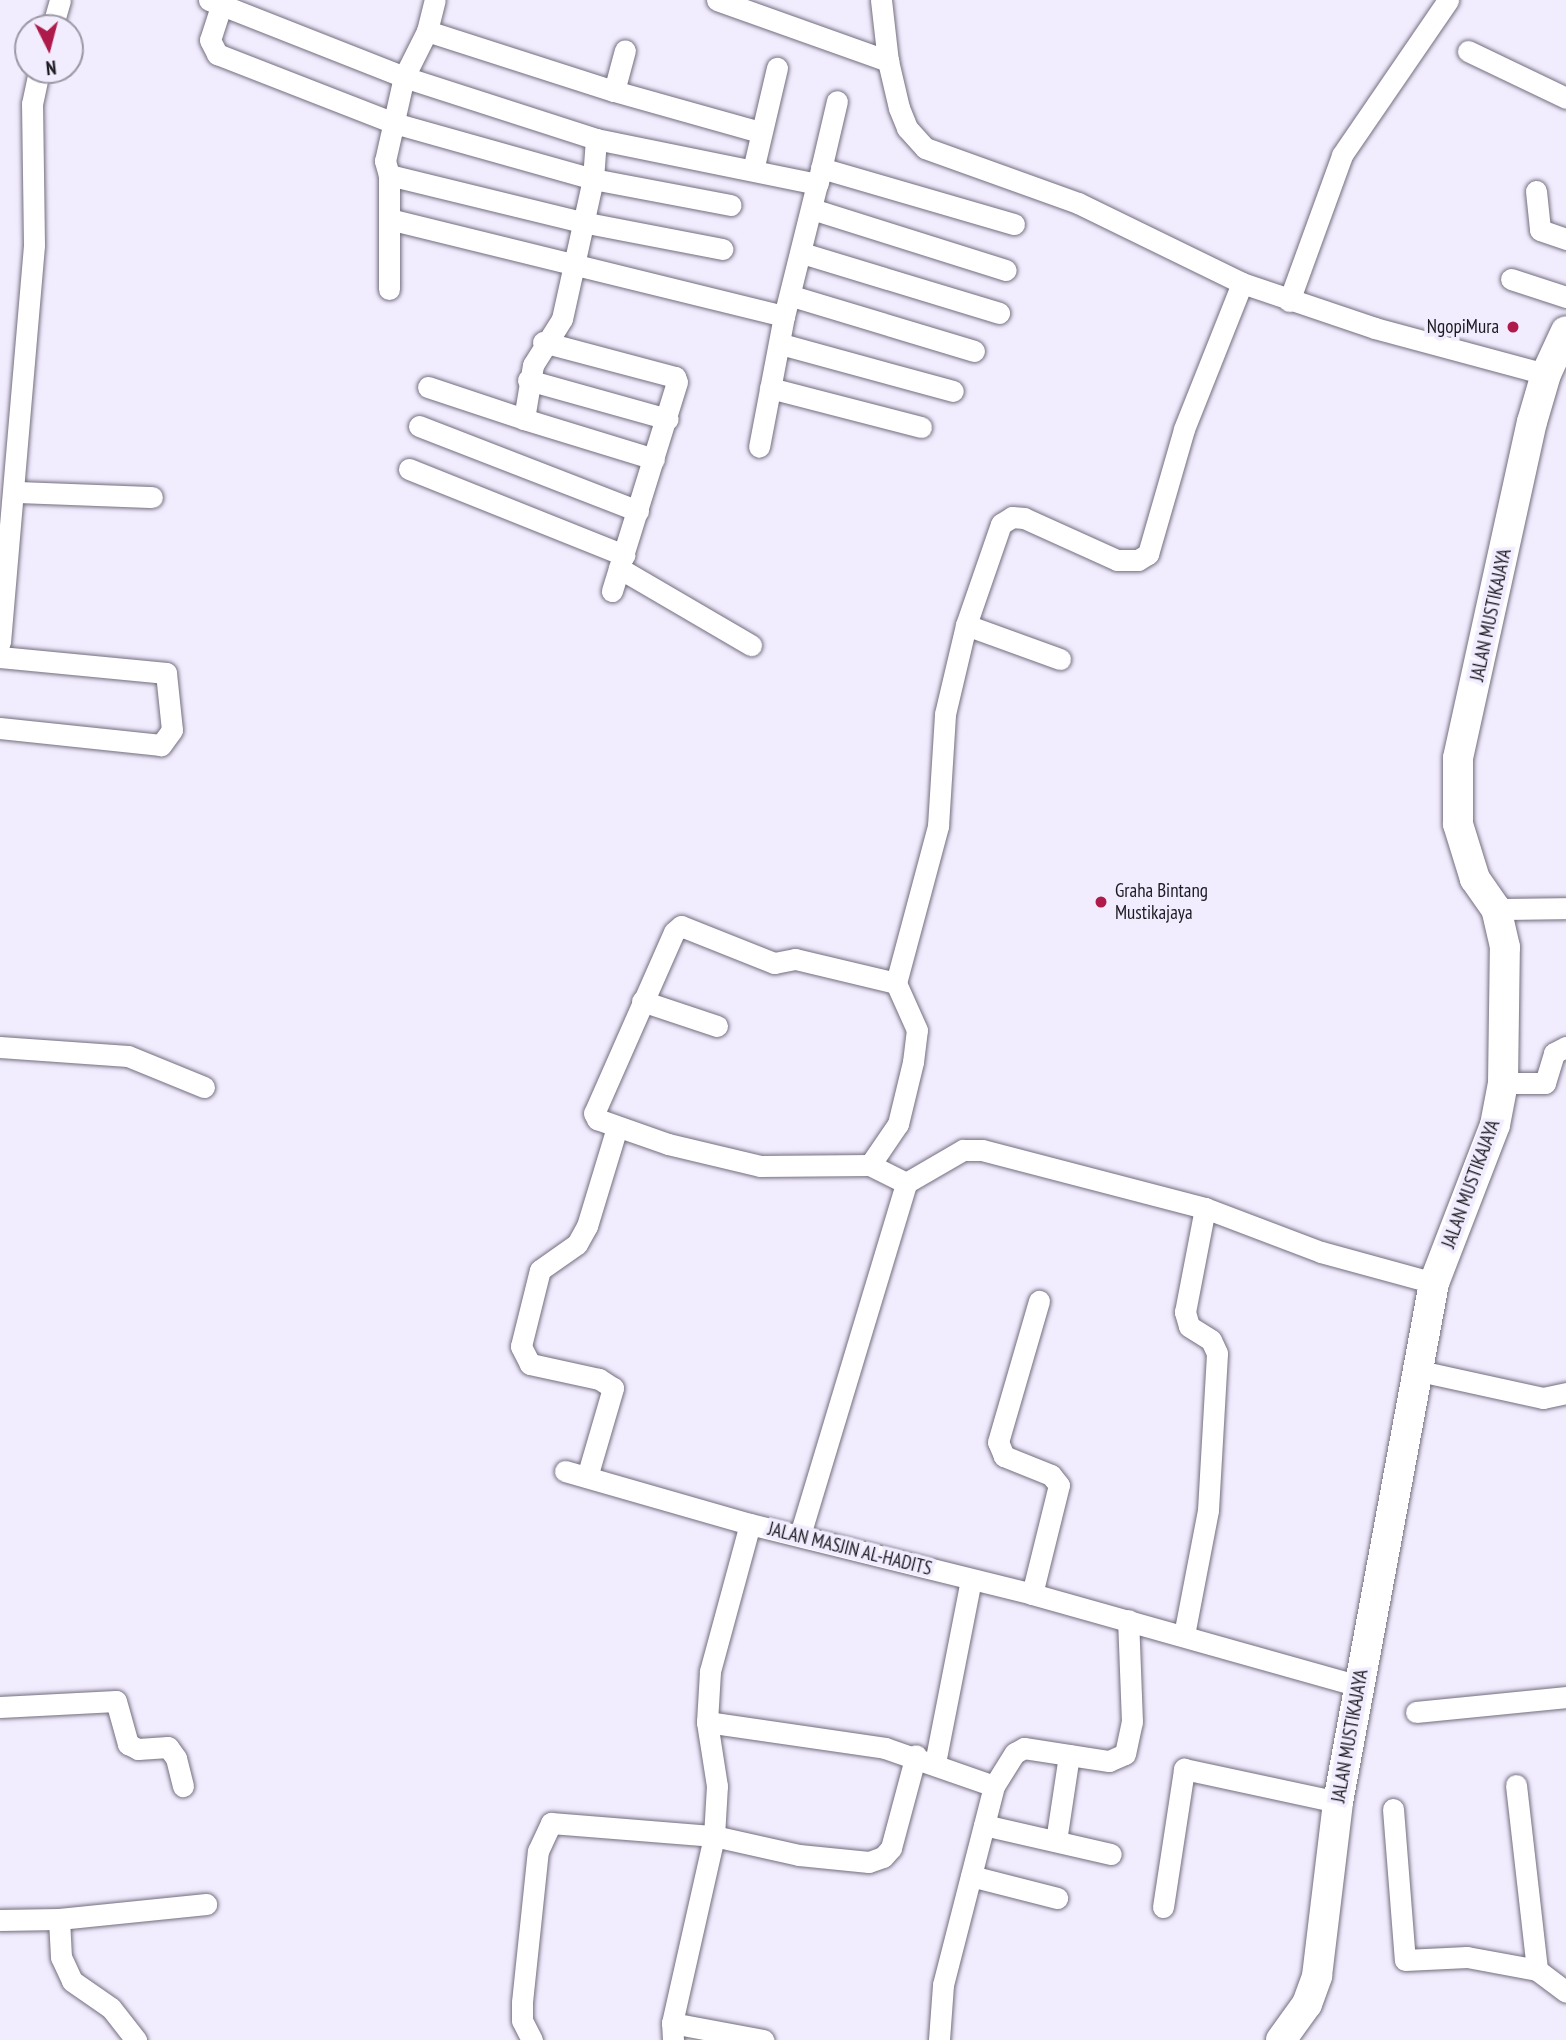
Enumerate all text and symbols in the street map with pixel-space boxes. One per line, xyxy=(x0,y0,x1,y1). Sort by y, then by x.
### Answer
north arrow xyxy=(14,14,84,84)
text: N xyxy=(45,55,57,80)
place label: NgopiMura xyxy=(1427,316,1499,338)
marker: NgopiMura xyxy=(1505,319,1521,335)
street label: JALAN MUSTIKAJAYA xyxy=(1466,547,1516,683)
place label: Graha Bintang Mustikajaya xyxy=(1115,880,1208,924)
marker: Graha Bintang Mustikajaya xyxy=(1093,894,1109,910)
street label: JALAN MUSTIKAJAYA xyxy=(1437,1117,1505,1251)
street label: JALAN MASJIN AL-HADITS xyxy=(765,1518,935,1580)
street label: JALAN MUSTIKAJAYA xyxy=(1327,1668,1373,1804)

